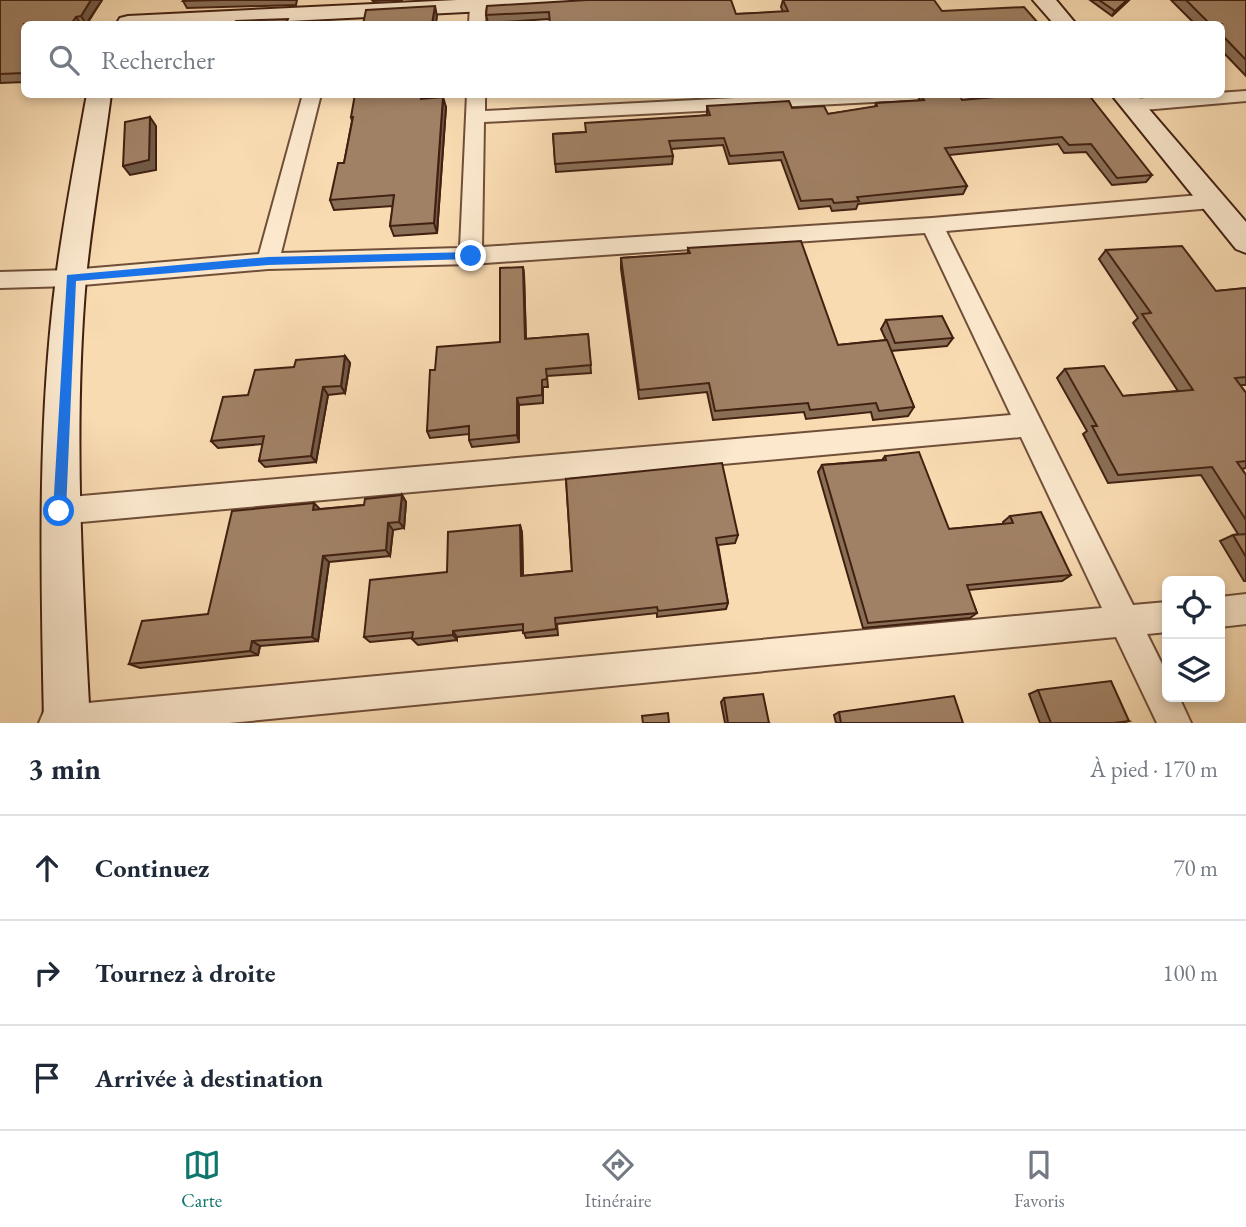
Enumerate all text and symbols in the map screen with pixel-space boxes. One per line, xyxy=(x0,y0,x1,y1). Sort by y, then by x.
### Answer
search box xyxy=(21,21,1225,98)
icon: search xyxy=(45,41,83,79)
text: Rechercher xyxy=(101,43,215,77)
route end xyxy=(455,240,486,271)
route start xyxy=(43,495,74,526)
map controls xyxy=(1162,576,1225,702)
button: locate xyxy=(1162,576,1225,639)
button: layers xyxy=(1162,639,1225,702)
text: 3 min xyxy=(28,749,101,788)
text: À pied · 170 m xyxy=(1090,754,1218,784)
icon: ahead xyxy=(28,849,66,887)
text: Continuez xyxy=(95,851,209,885)
text: 70 m xyxy=(1173,853,1218,883)
icon: right xyxy=(28,954,66,992)
text: Tournez à droite xyxy=(95,956,276,990)
text: 100 m xyxy=(1162,958,1218,988)
icon: arrive xyxy=(28,1059,66,1097)
text: Arrivée à destination xyxy=(95,1061,323,1095)
tab: Carte xyxy=(181,1146,222,1213)
tab: Itinéraire xyxy=(585,1146,651,1213)
tab: Favoris xyxy=(1014,1146,1065,1213)

